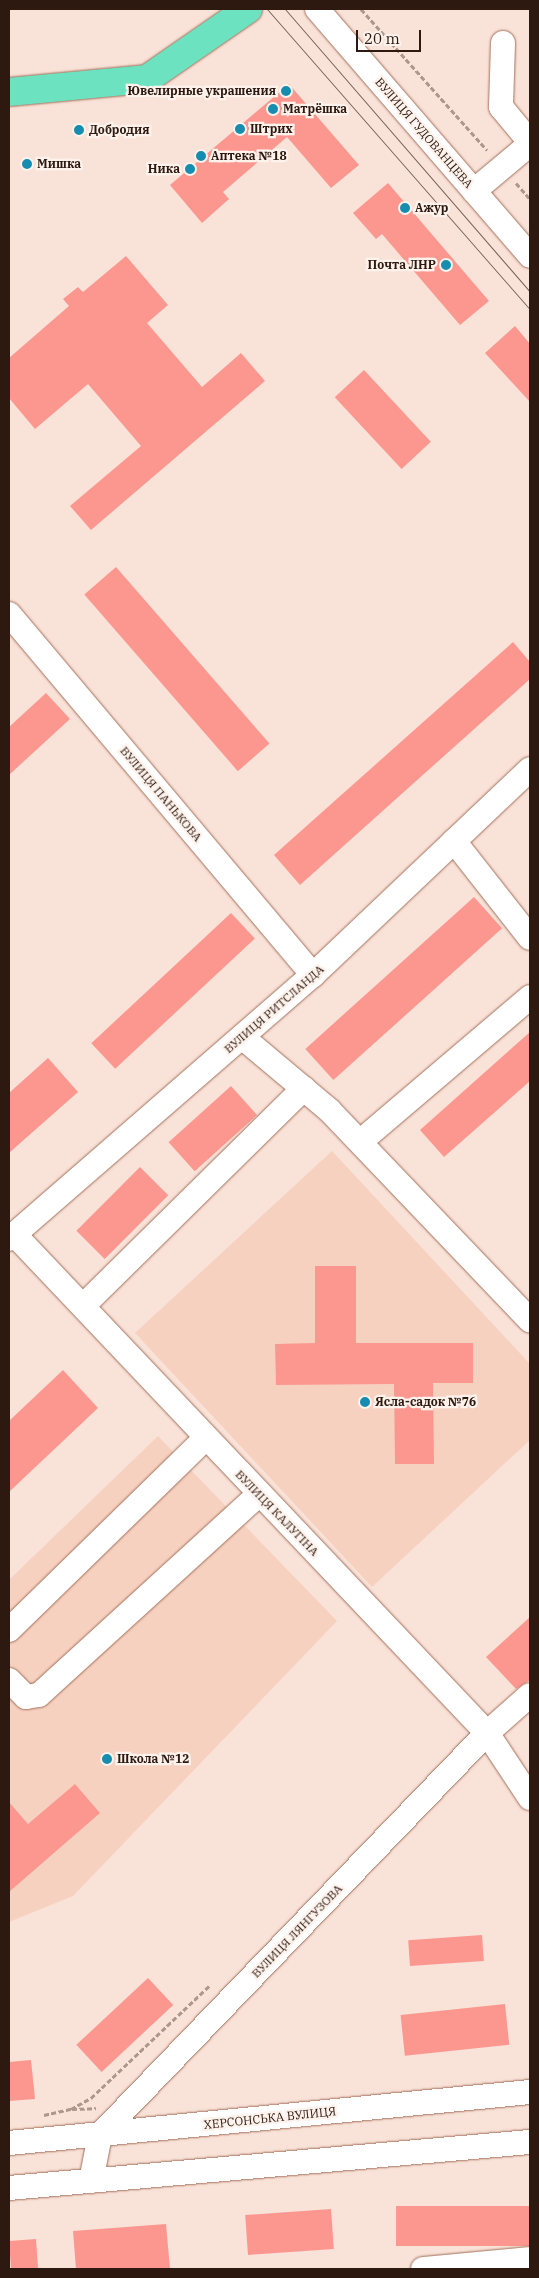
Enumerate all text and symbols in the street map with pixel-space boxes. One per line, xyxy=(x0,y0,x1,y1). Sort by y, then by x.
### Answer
scale bar xyxy=(359,20,424,52)
text: 20 m xyxy=(364,29,400,48)
street label: ВУЛИЦЯ ГУДОВАНЦЕВА xyxy=(372,75,476,191)
place label: Ювелирные украшения xyxy=(128,84,276,98)
marker: Ювелирные украшения xyxy=(280,85,292,97)
place label: Матрёшка xyxy=(283,102,347,116)
marker: Матрёшка xyxy=(267,103,279,115)
place label: Штрих xyxy=(250,122,293,136)
place label: Добродия xyxy=(89,123,150,137)
marker: Штрих xyxy=(234,123,246,135)
marker: Добродия xyxy=(73,124,85,136)
place label: Аптека №18 xyxy=(211,149,287,163)
marker: Аптека №18 xyxy=(195,150,207,162)
place label: Мишка xyxy=(37,157,81,171)
marker: Мишка xyxy=(21,158,33,170)
place label: Ника xyxy=(148,162,180,176)
marker: Ника xyxy=(184,163,196,175)
place label: Ажур xyxy=(415,201,448,215)
marker: Ажур xyxy=(399,202,411,214)
place label: Почта ЛНР xyxy=(368,258,436,272)
marker: Почта ЛНР xyxy=(440,259,452,271)
street label: ВУЛИЦЯ ПАНЬКОВА xyxy=(117,744,205,844)
street label: ВУЛИЦЯ РИТСЛАНДА xyxy=(221,962,327,1056)
place label: Ясла-садок №76 xyxy=(375,1395,476,1409)
marker: Ясла-садок №76 xyxy=(359,1396,371,1408)
street label: ВУЛИЦЯ КАЛУГІНА xyxy=(232,1467,322,1559)
place label: Школа №12 xyxy=(117,1752,189,1766)
marker: Школа №12 xyxy=(101,1753,113,1765)
street label: ВУЛИЦЯ ЛЯНГУЗОВА xyxy=(249,1881,345,1981)
street label: ХЕРСОНСЬКА ВУЛИЦЯ xyxy=(203,2104,337,2132)

